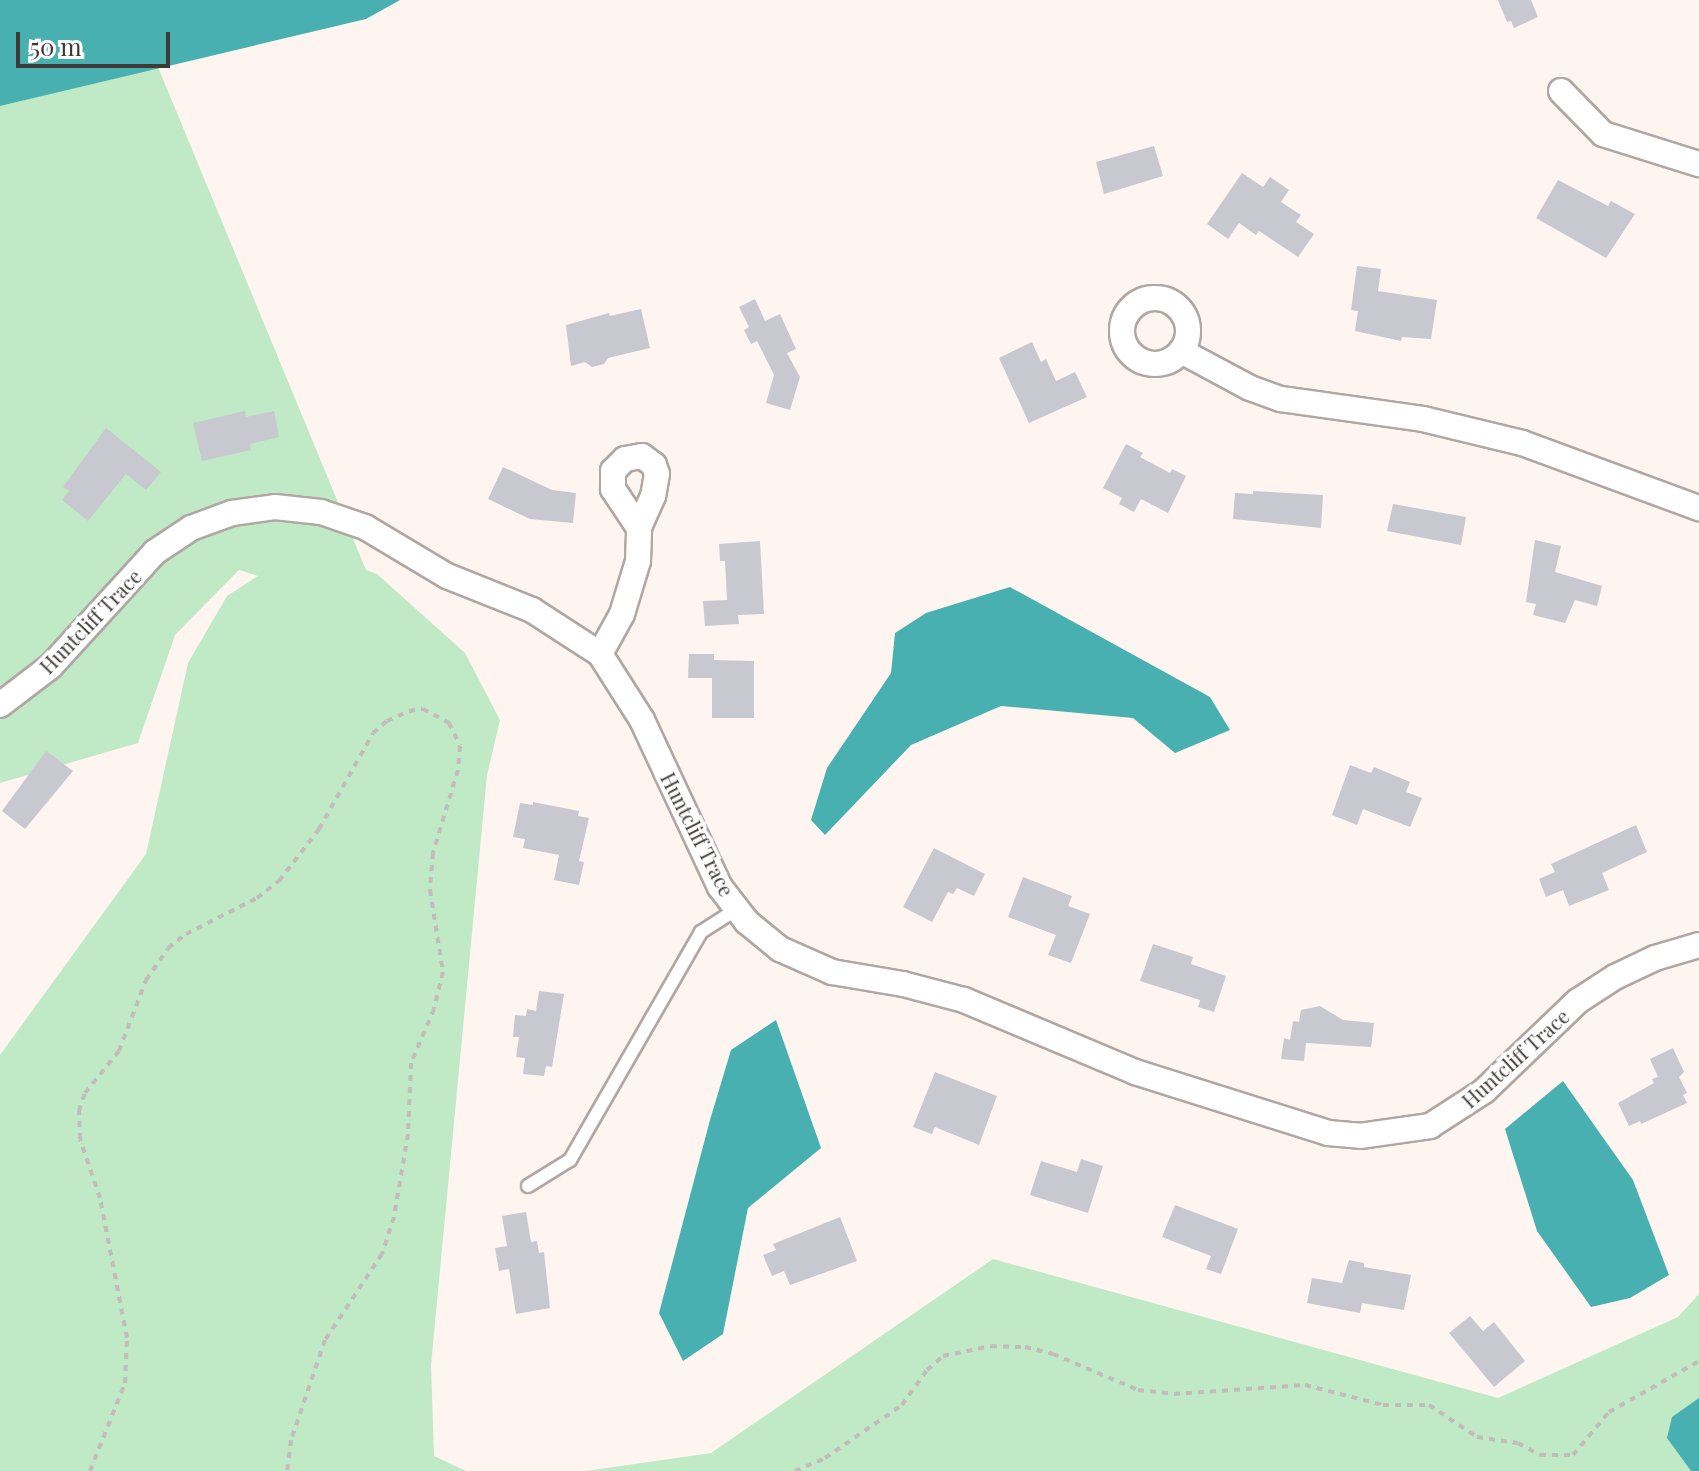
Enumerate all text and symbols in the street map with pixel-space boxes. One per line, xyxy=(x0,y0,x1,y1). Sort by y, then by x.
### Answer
scale bar xyxy=(20,16,174,66)
text: 50 m xyxy=(30,30,82,62)
street label: Huntcliff Trace xyxy=(34,564,146,678)
street label: Huntcliff Trace xyxy=(656,768,740,900)
street label: Huntcliff Trace xyxy=(1456,1004,1574,1112)

